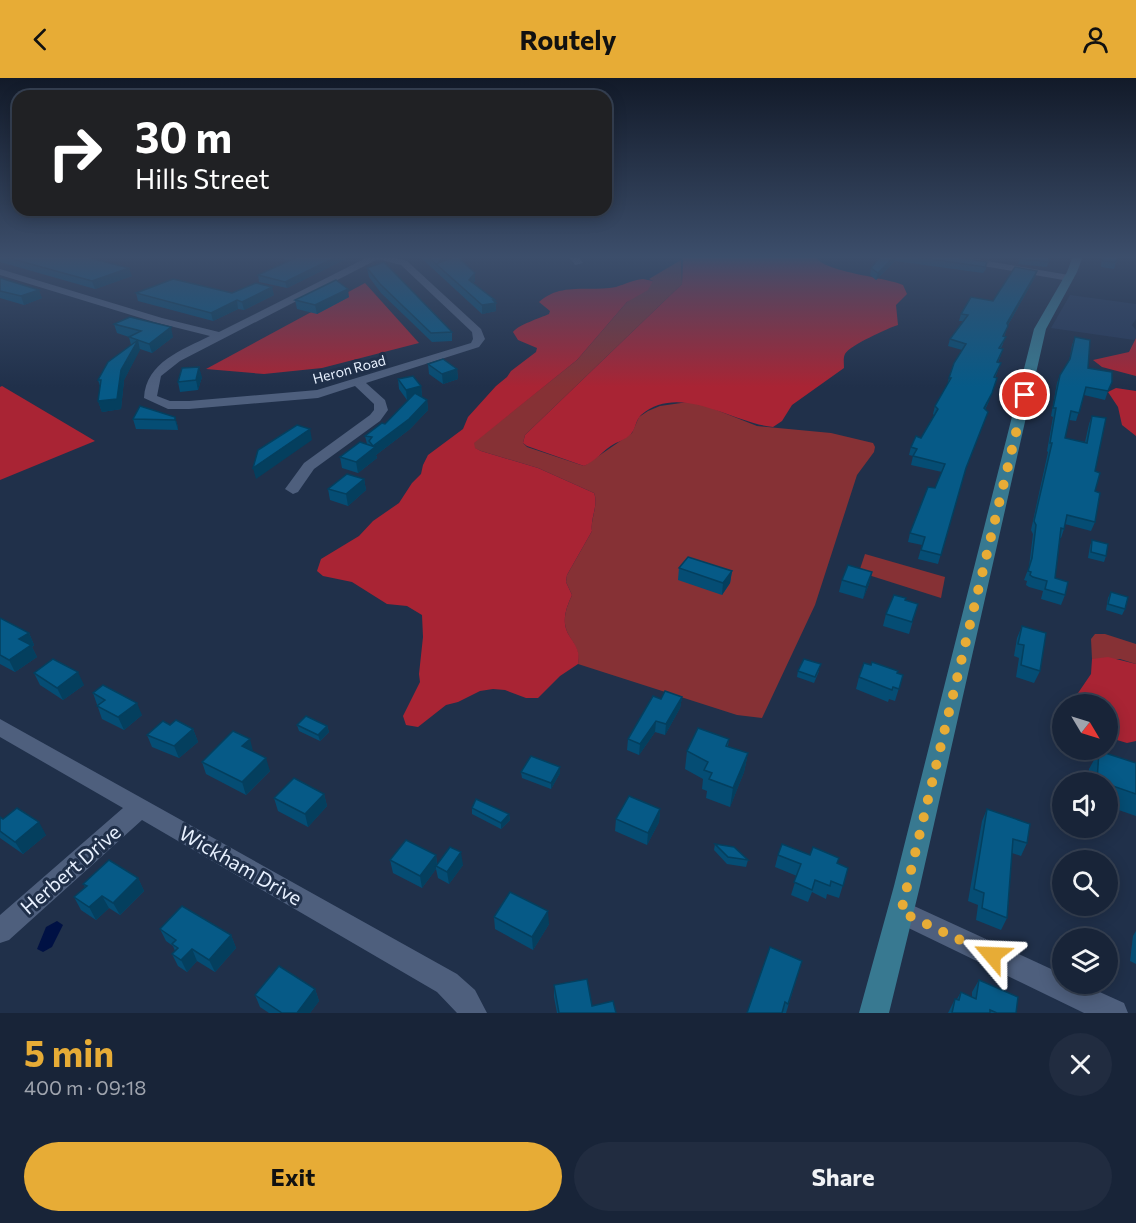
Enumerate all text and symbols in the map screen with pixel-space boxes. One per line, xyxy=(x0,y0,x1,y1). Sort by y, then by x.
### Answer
icon: back xyxy=(24,23,57,56)
text: Routely xyxy=(520,23,616,56)
icon: person xyxy=(1079,23,1112,56)
text: 30 m xyxy=(135,110,232,162)
icon: right xyxy=(36,114,114,192)
text: Hills Street xyxy=(135,162,270,195)
street label: Heron Road xyxy=(311,351,387,387)
pin xyxy=(999,369,1050,420)
icon: arrive xyxy=(1008,378,1041,411)
north arrow xyxy=(1052,694,1118,760)
map controls xyxy=(1052,694,1118,994)
button: sound xyxy=(1052,772,1118,838)
street label: Herbert Drive xyxy=(15,819,125,919)
street label: Wickham Drive xyxy=(175,820,307,910)
button: search xyxy=(1052,850,1118,916)
position arrow xyxy=(960,923,1024,987)
button: layers xyxy=(1052,928,1118,994)
text: 5 min xyxy=(24,1030,114,1074)
button: close xyxy=(1049,1033,1112,1096)
text: 400 m · 09:18 xyxy=(24,1075,146,1099)
button: Exit xyxy=(24,1142,562,1211)
button: Share xyxy=(574,1142,1112,1211)

